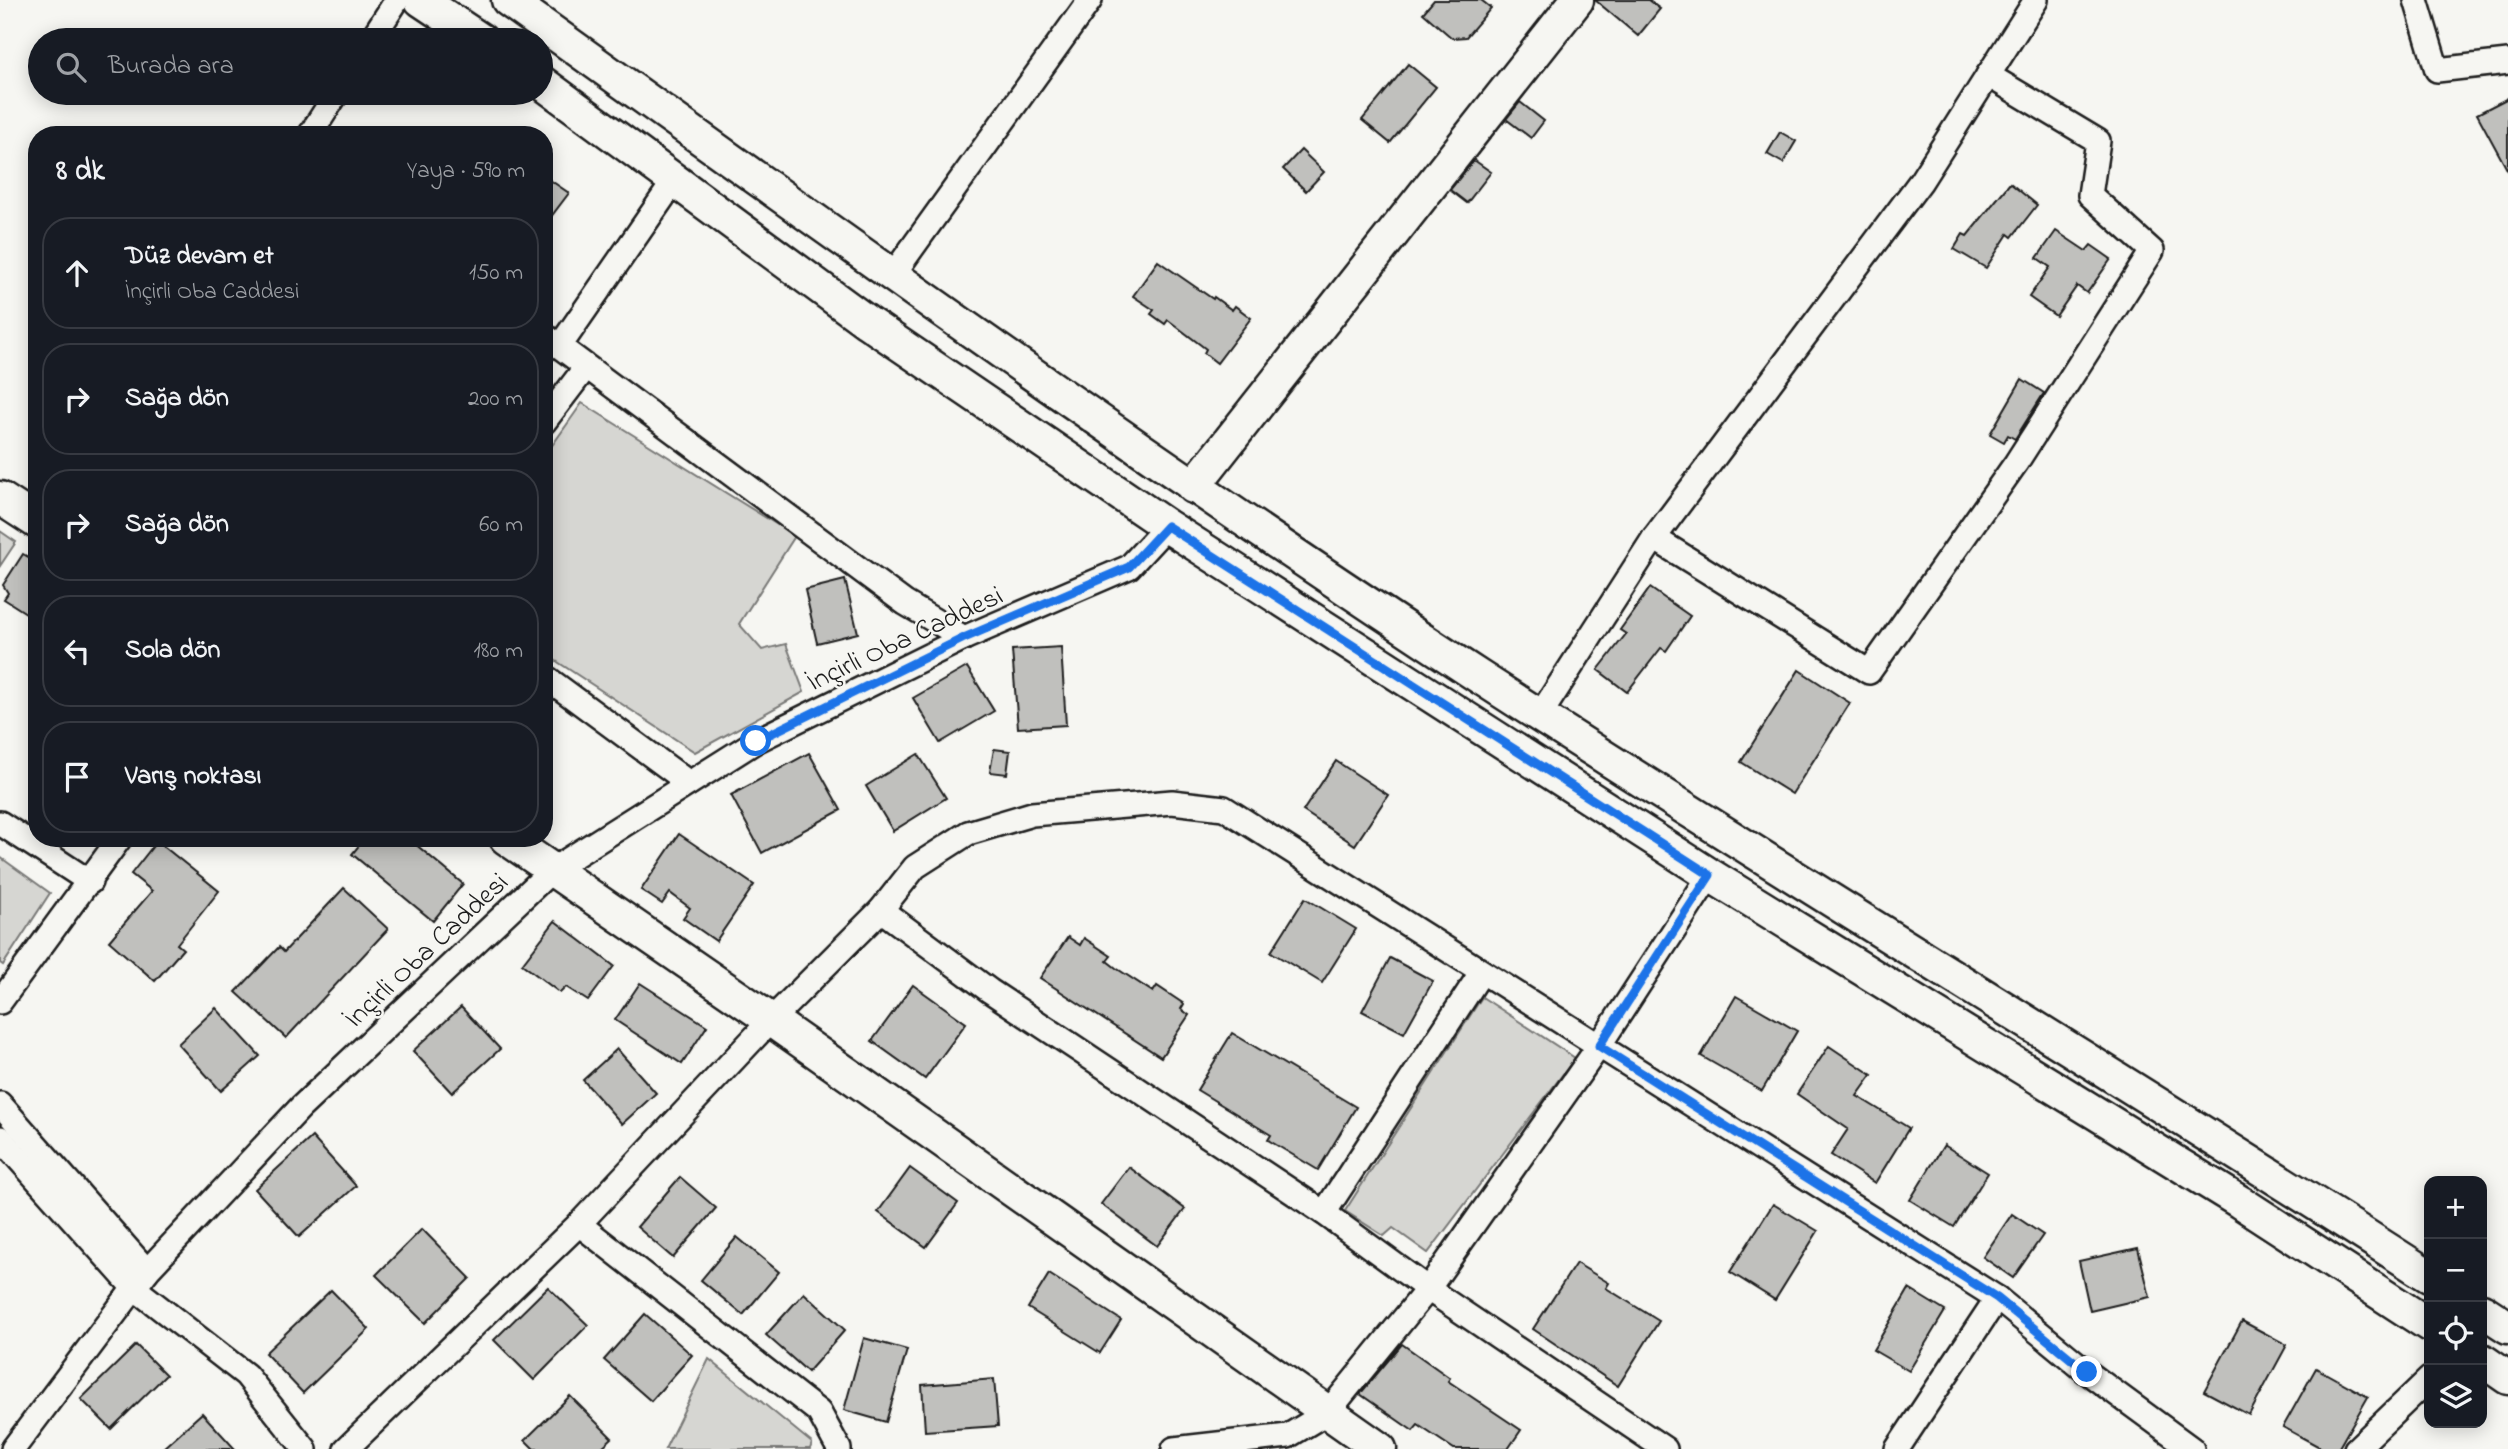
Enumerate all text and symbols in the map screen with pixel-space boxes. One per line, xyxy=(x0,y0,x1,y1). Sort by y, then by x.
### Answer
search box xyxy=(28,28,553,105)
icon: search xyxy=(52,48,90,86)
text: Burada ara xyxy=(108,48,234,86)
text: 8 dk xyxy=(56,150,105,194)
text: Yaya · 590 m xyxy=(407,155,525,188)
text: Düz devam et xyxy=(125,238,274,276)
icon: ahead xyxy=(58,254,96,292)
text: 150 m xyxy=(469,257,523,290)
text: İnçirli Oba Caddesi xyxy=(125,276,299,309)
icon: right xyxy=(58,380,96,418)
text: Sağa dön xyxy=(125,380,229,418)
text: 200 m xyxy=(468,383,523,416)
icon: right xyxy=(58,506,96,544)
text: Sağa dön xyxy=(125,506,229,544)
text: 60 m xyxy=(479,509,523,542)
street label: İnçirli Oba Caddesi xyxy=(801,577,1010,704)
icon: left xyxy=(58,632,96,670)
text: Sola dön xyxy=(125,632,220,670)
text: 180 m xyxy=(474,635,523,668)
route start xyxy=(740,725,771,756)
icon: arrive xyxy=(58,758,96,796)
text: Varış noktası xyxy=(125,758,261,796)
street label: İnçirli Oba Caddesi xyxy=(336,864,519,1039)
map controls xyxy=(2424,1176,2487,1428)
button: + xyxy=(2424,1176,2487,1239)
button: − xyxy=(2424,1239,2487,1302)
button: locate xyxy=(2424,1302,2487,1365)
route end xyxy=(2071,1356,2102,1387)
button: layers xyxy=(2424,1365,2487,1428)

